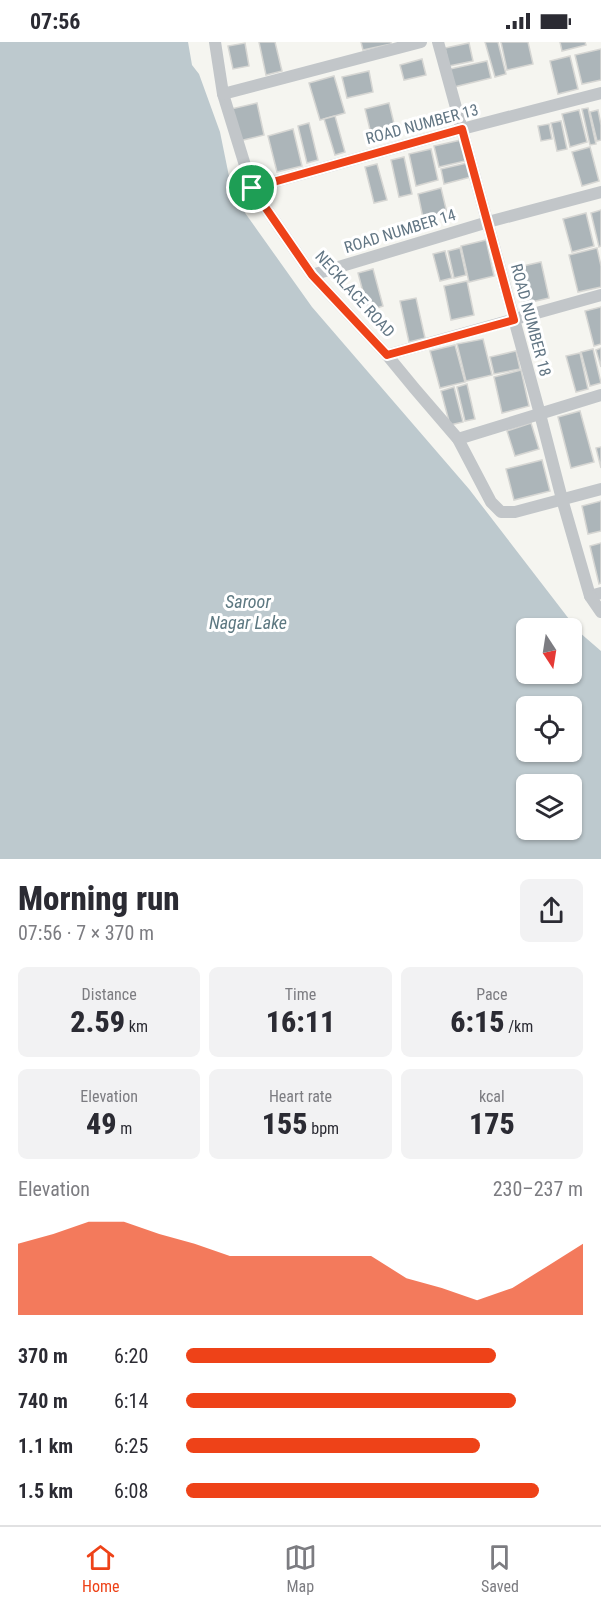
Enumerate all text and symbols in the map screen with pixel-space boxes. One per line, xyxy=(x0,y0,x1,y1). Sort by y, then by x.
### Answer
text: 07:56 xyxy=(30,9,81,34)
street label: ROAD NUMBER 13 xyxy=(364,100,480,148)
pin xyxy=(226,162,277,213)
icon: arrive xyxy=(235,171,268,204)
street label: ROAD NUMBER 14 xyxy=(342,205,458,257)
street label: NECKLACE ROAD xyxy=(311,247,399,341)
street label: ROAD NUMBER 18 xyxy=(507,262,555,378)
water label: Saroor Nagar Lake xyxy=(209,591,287,633)
north arrow xyxy=(516,618,582,684)
map controls xyxy=(516,618,582,840)
button: locate xyxy=(516,696,582,762)
button: layers xyxy=(516,774,582,840)
text: Morning run xyxy=(18,879,180,918)
button: share xyxy=(520,879,583,942)
text: 07:56 · 7 × 370 m xyxy=(18,921,154,945)
text: Distance xyxy=(82,985,137,1004)
text: Time xyxy=(285,985,316,1004)
text: Pace xyxy=(476,985,507,1004)
text: 2.59 xyxy=(70,1004,125,1039)
text: 16:11 xyxy=(266,1004,335,1039)
text: 6:15 xyxy=(450,1004,504,1039)
text: km xyxy=(125,1017,148,1036)
text: /km xyxy=(504,1017,533,1036)
text: Elevation xyxy=(80,1087,138,1106)
text: Heart rate xyxy=(269,1087,332,1106)
text: kcal xyxy=(479,1087,505,1106)
text: 49 xyxy=(86,1106,117,1141)
text: 155 xyxy=(262,1106,308,1141)
text: 175 xyxy=(469,1106,515,1141)
text: m xyxy=(117,1119,132,1138)
text: bpm xyxy=(308,1119,339,1138)
text: Elevation xyxy=(18,1177,90,1201)
text: 230–237 m xyxy=(493,1177,583,1201)
text: 370 m xyxy=(18,1344,68,1368)
text: 6:20 xyxy=(114,1344,148,1368)
text: 740 m xyxy=(18,1389,68,1413)
text: 6:14 xyxy=(114,1389,148,1413)
text: 1.1 km xyxy=(18,1434,73,1458)
text: 6:25 xyxy=(114,1434,148,1458)
text: 1.5 km xyxy=(18,1479,73,1503)
text: 6:08 xyxy=(114,1479,148,1503)
tab: Home xyxy=(82,1541,120,1596)
tab: Map xyxy=(284,1541,317,1596)
tab: Saved xyxy=(481,1541,519,1596)

